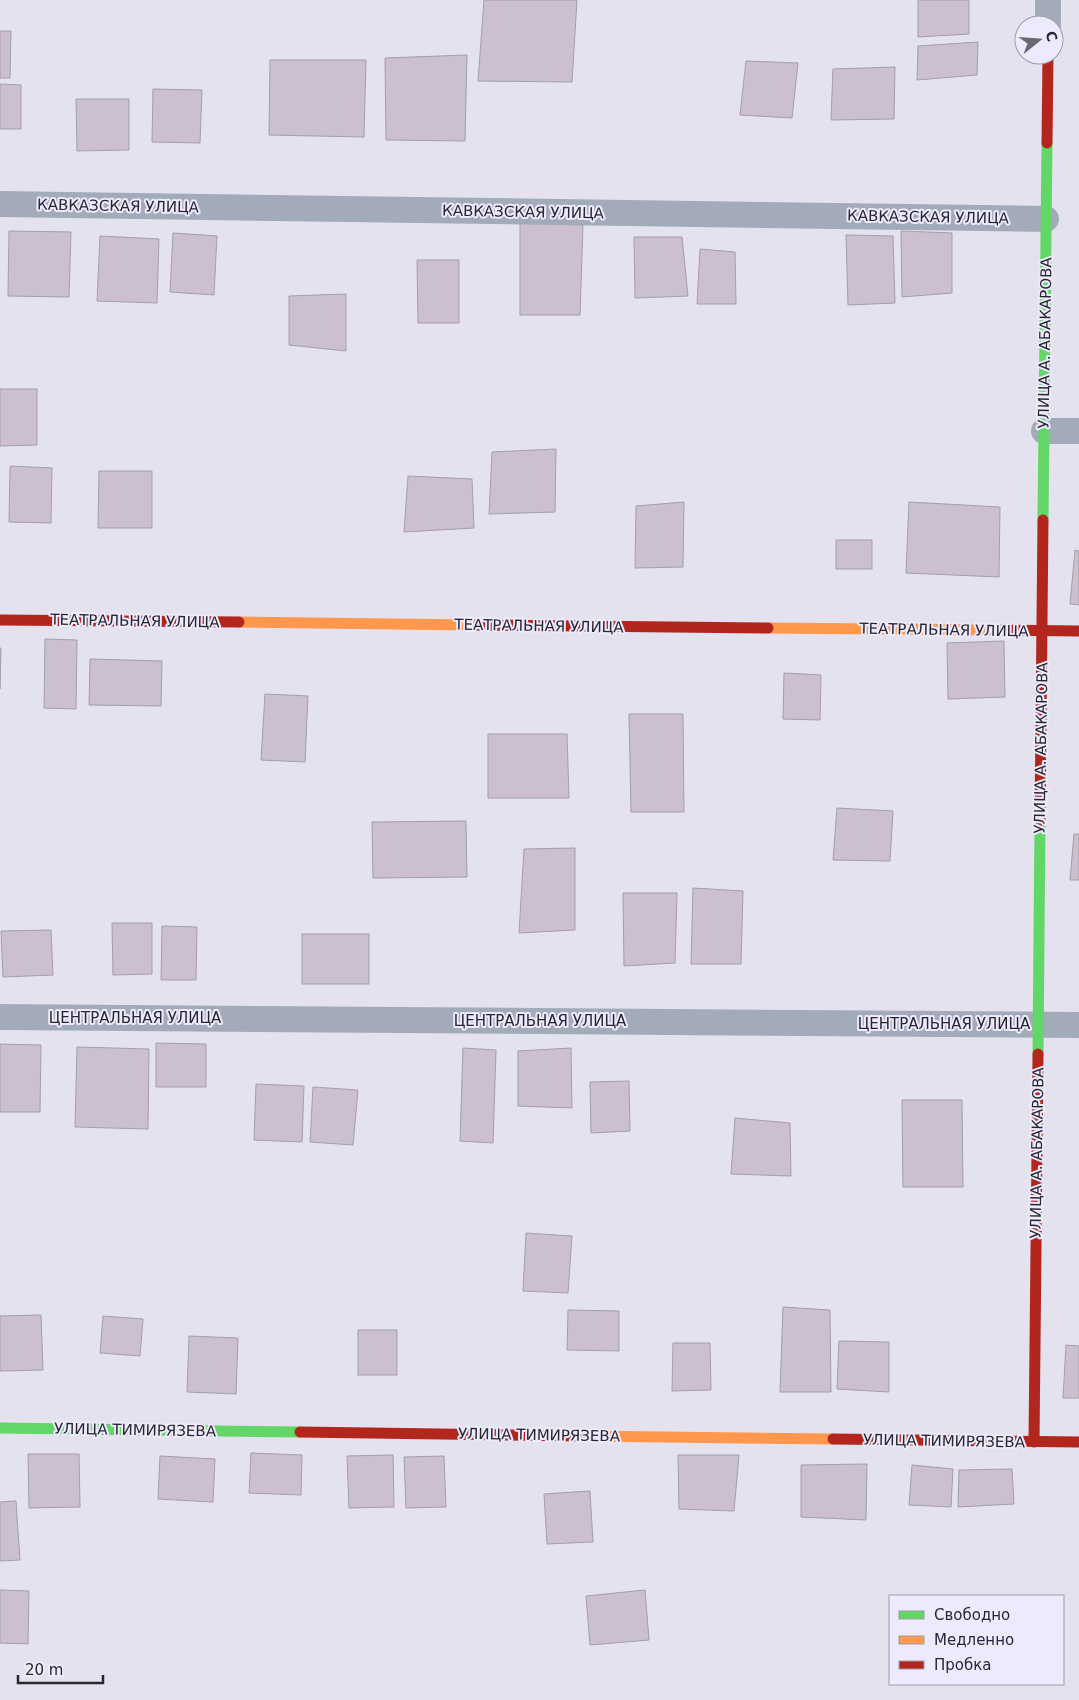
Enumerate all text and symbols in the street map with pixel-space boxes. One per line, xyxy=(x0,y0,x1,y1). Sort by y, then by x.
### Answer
north arrow xyxy=(1014,15,1064,65)
text: С xyxy=(1042,29,1061,43)
street label: КАВКАЗСКАЯ УЛИЦА xyxy=(37,196,200,216)
street label: КАВКАЗСКАЯ УЛИЦА xyxy=(442,202,605,222)
street label: КАВКАЗСКАЯ УЛИЦА xyxy=(847,207,1010,227)
street label: УЛИЦА А. АБАКАРОВА xyxy=(1035,257,1056,429)
street label: ТЕАТРАЛЬНАЯ УЛИЦА xyxy=(49,611,220,631)
street label: ТЕАТРАЛЬНАЯ УЛИЦА xyxy=(453,616,624,636)
street label: ТЕАТРАЛЬНАЯ УЛИЦА xyxy=(858,620,1029,640)
street label: УЛИЦА А. АБАКАРОВА xyxy=(1031,662,1052,834)
street label: ЦЕНТРАЛЬНАЯ УЛИЦА xyxy=(49,1009,222,1027)
street label: ЦЕНТРАЛЬНАЯ УЛИЦА xyxy=(454,1012,627,1030)
street label: ЦЕНТРАЛЬНАЯ УЛИЦА xyxy=(858,1015,1031,1033)
street label: УЛИЦА А. АБАКАРОВА xyxy=(1027,1067,1048,1239)
street label: УЛИЦА ТИМИРЯЗЕВА xyxy=(54,1420,217,1440)
street label: УЛИЦА ТИМИРЯЗЕВА xyxy=(458,1425,621,1445)
street label: УЛИЦА ТИМИРЯЗЕВА xyxy=(863,1431,1026,1451)
legend xyxy=(889,1595,1064,1685)
text: Свободно xyxy=(934,1606,1010,1624)
text: Медленно xyxy=(934,1631,1014,1649)
scale bar xyxy=(18,1652,102,1684)
text: Пробка xyxy=(934,1656,991,1674)
text: 20 m xyxy=(25,1661,63,1679)

